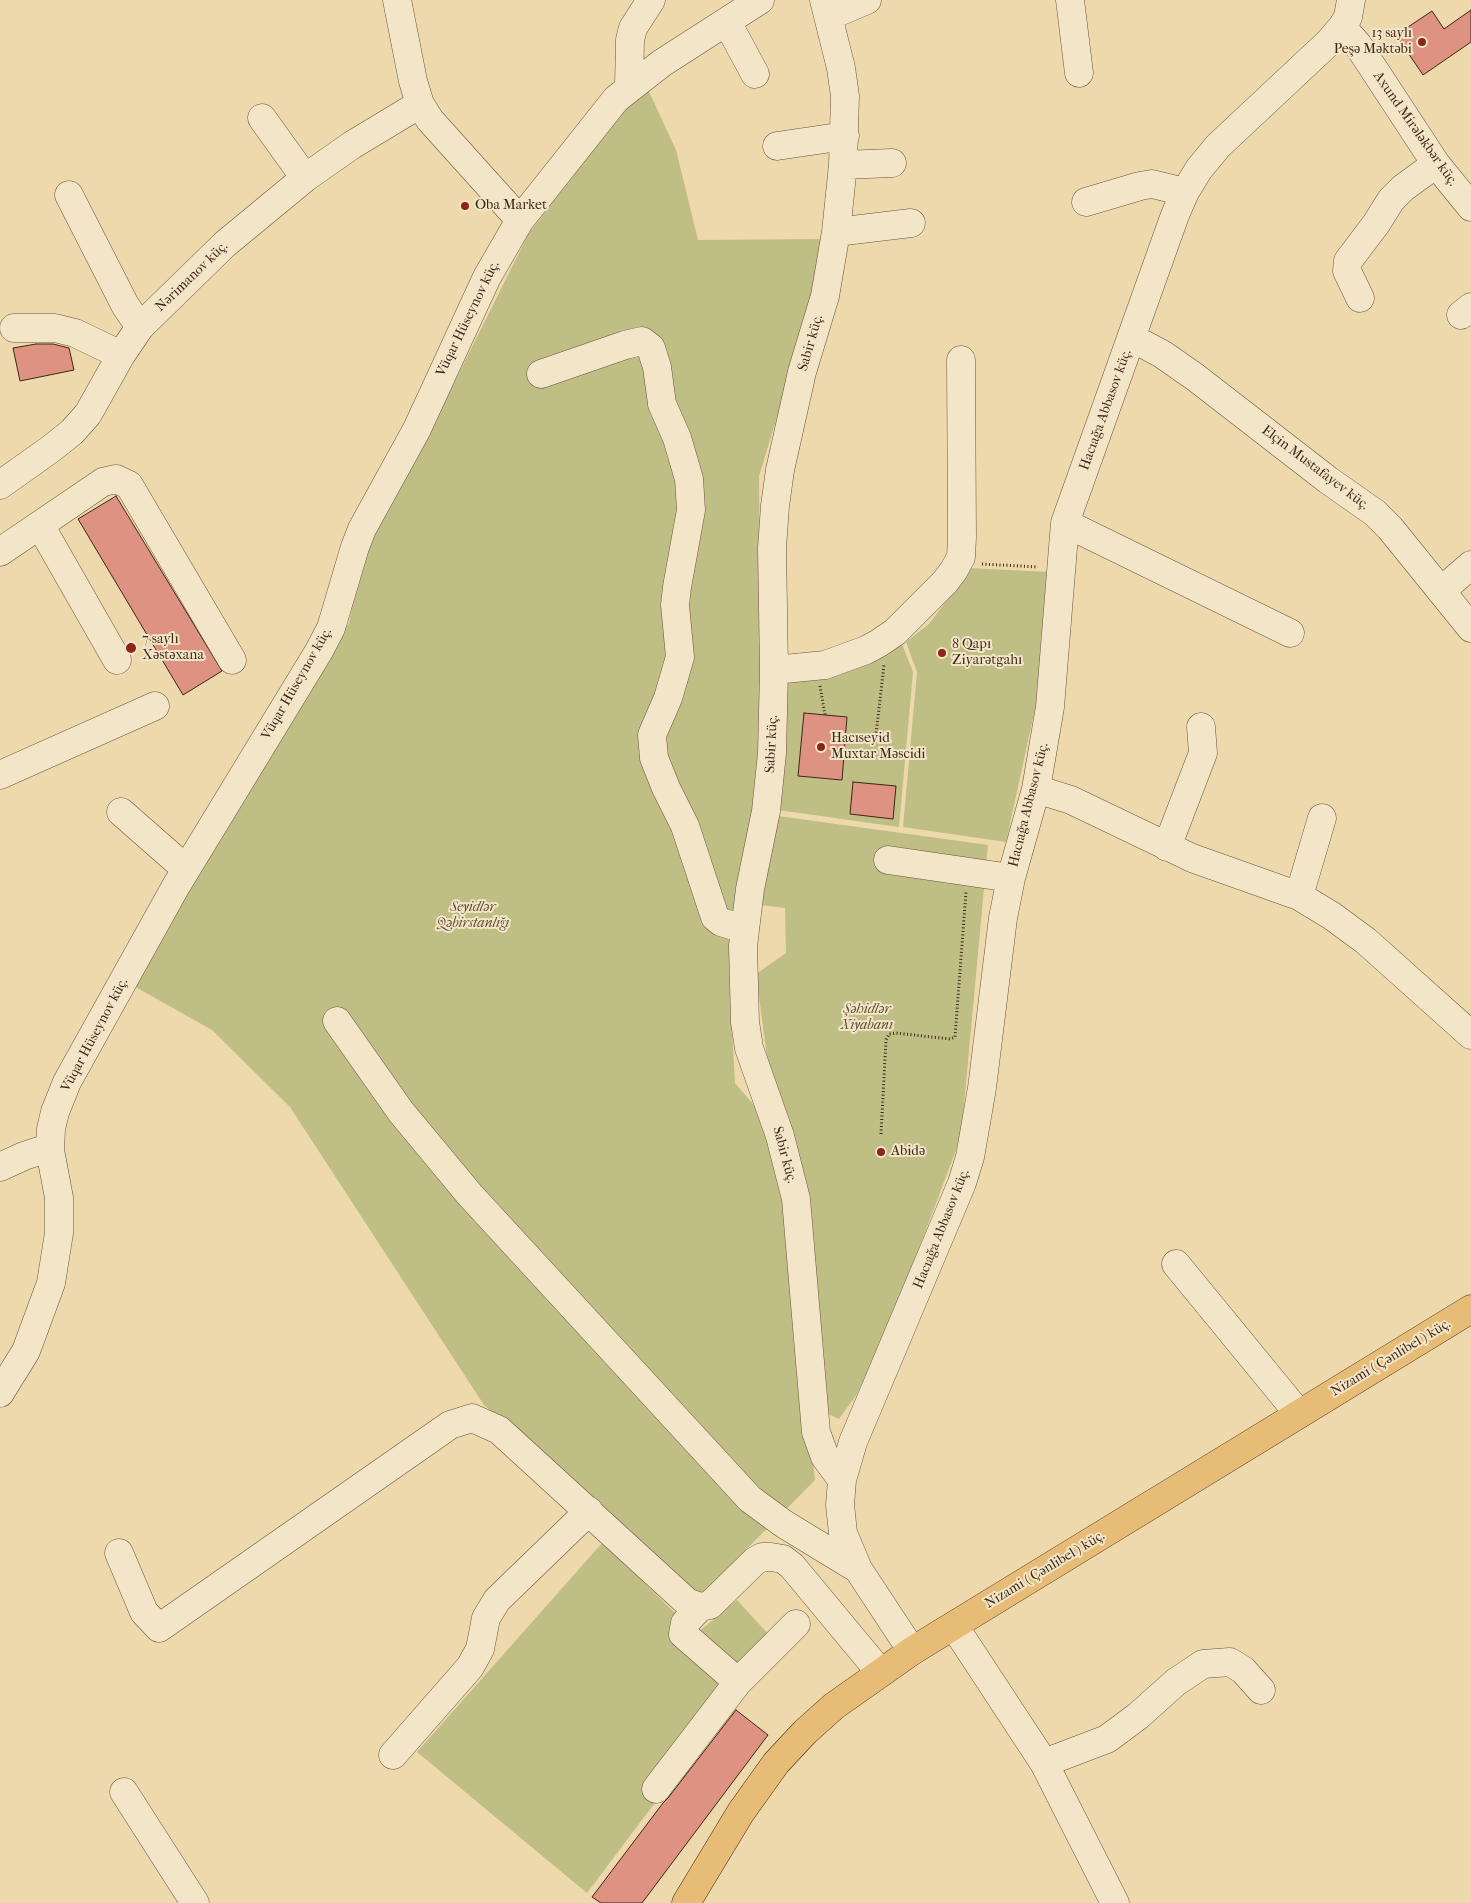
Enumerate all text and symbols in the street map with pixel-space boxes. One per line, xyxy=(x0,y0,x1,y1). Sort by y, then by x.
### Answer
place label: 13 saylı Peşə Məktəbi xyxy=(1334,26,1412,58)
marker: 13 saylı Peşə Məktəbi xyxy=(1416,36,1428,48)
street label: Axund Mirələkbər küç. xyxy=(1369,69,1461,189)
place label: Oba Market xyxy=(475,198,547,214)
marker: Oba Market xyxy=(459,200,471,212)
street label: Nərimanov küç. xyxy=(152,238,232,316)
street label: Vüqar Hüseynov küç. xyxy=(433,259,503,379)
street label: Sabir küç. xyxy=(795,313,827,373)
street label: Hacıağa Abbasov küç. xyxy=(1076,347,1136,473)
street label: Elçin Mustafayev küç. xyxy=(1258,422,1372,514)
street label: Vüqar Hüseynov küç. xyxy=(258,625,336,743)
place label: 7 saylı Xəstəxana xyxy=(142,632,204,664)
place label: 8 Qapı Ziyarətgahı xyxy=(952,637,1022,670)
marker: 7 saylı Xəstəxana xyxy=(124,641,138,655)
marker: 8 Qapı Ziyarətgahı xyxy=(936,647,948,659)
street label: Sabir küç. xyxy=(762,715,782,773)
place label: Hacıseyid Muxtar Məscidi xyxy=(831,731,925,764)
marker: Hacıseyid Muxtar Məscidi xyxy=(815,741,827,753)
street label: Hacıağa Abbasov küç. xyxy=(1005,741,1053,869)
park label: Seyidlər Qəbirstanlığı xyxy=(437,900,509,932)
street label: Vüqar Hüseynov küç. xyxy=(58,975,132,1095)
park label: Şəhidlər Xiyabanı xyxy=(841,1002,893,1034)
street label: Sabir küç. xyxy=(768,1125,800,1185)
place label: Abidə xyxy=(891,1144,925,1160)
marker: Abidə xyxy=(875,1146,887,1158)
street label: Hacıağa Abbasov küç. xyxy=(910,1167,974,1291)
street label: Nizami ( Çənlibel ) küç. xyxy=(1328,1316,1454,1400)
street label: Nizami ( Çənlibel ) küç. xyxy=(982,1528,1108,1612)

